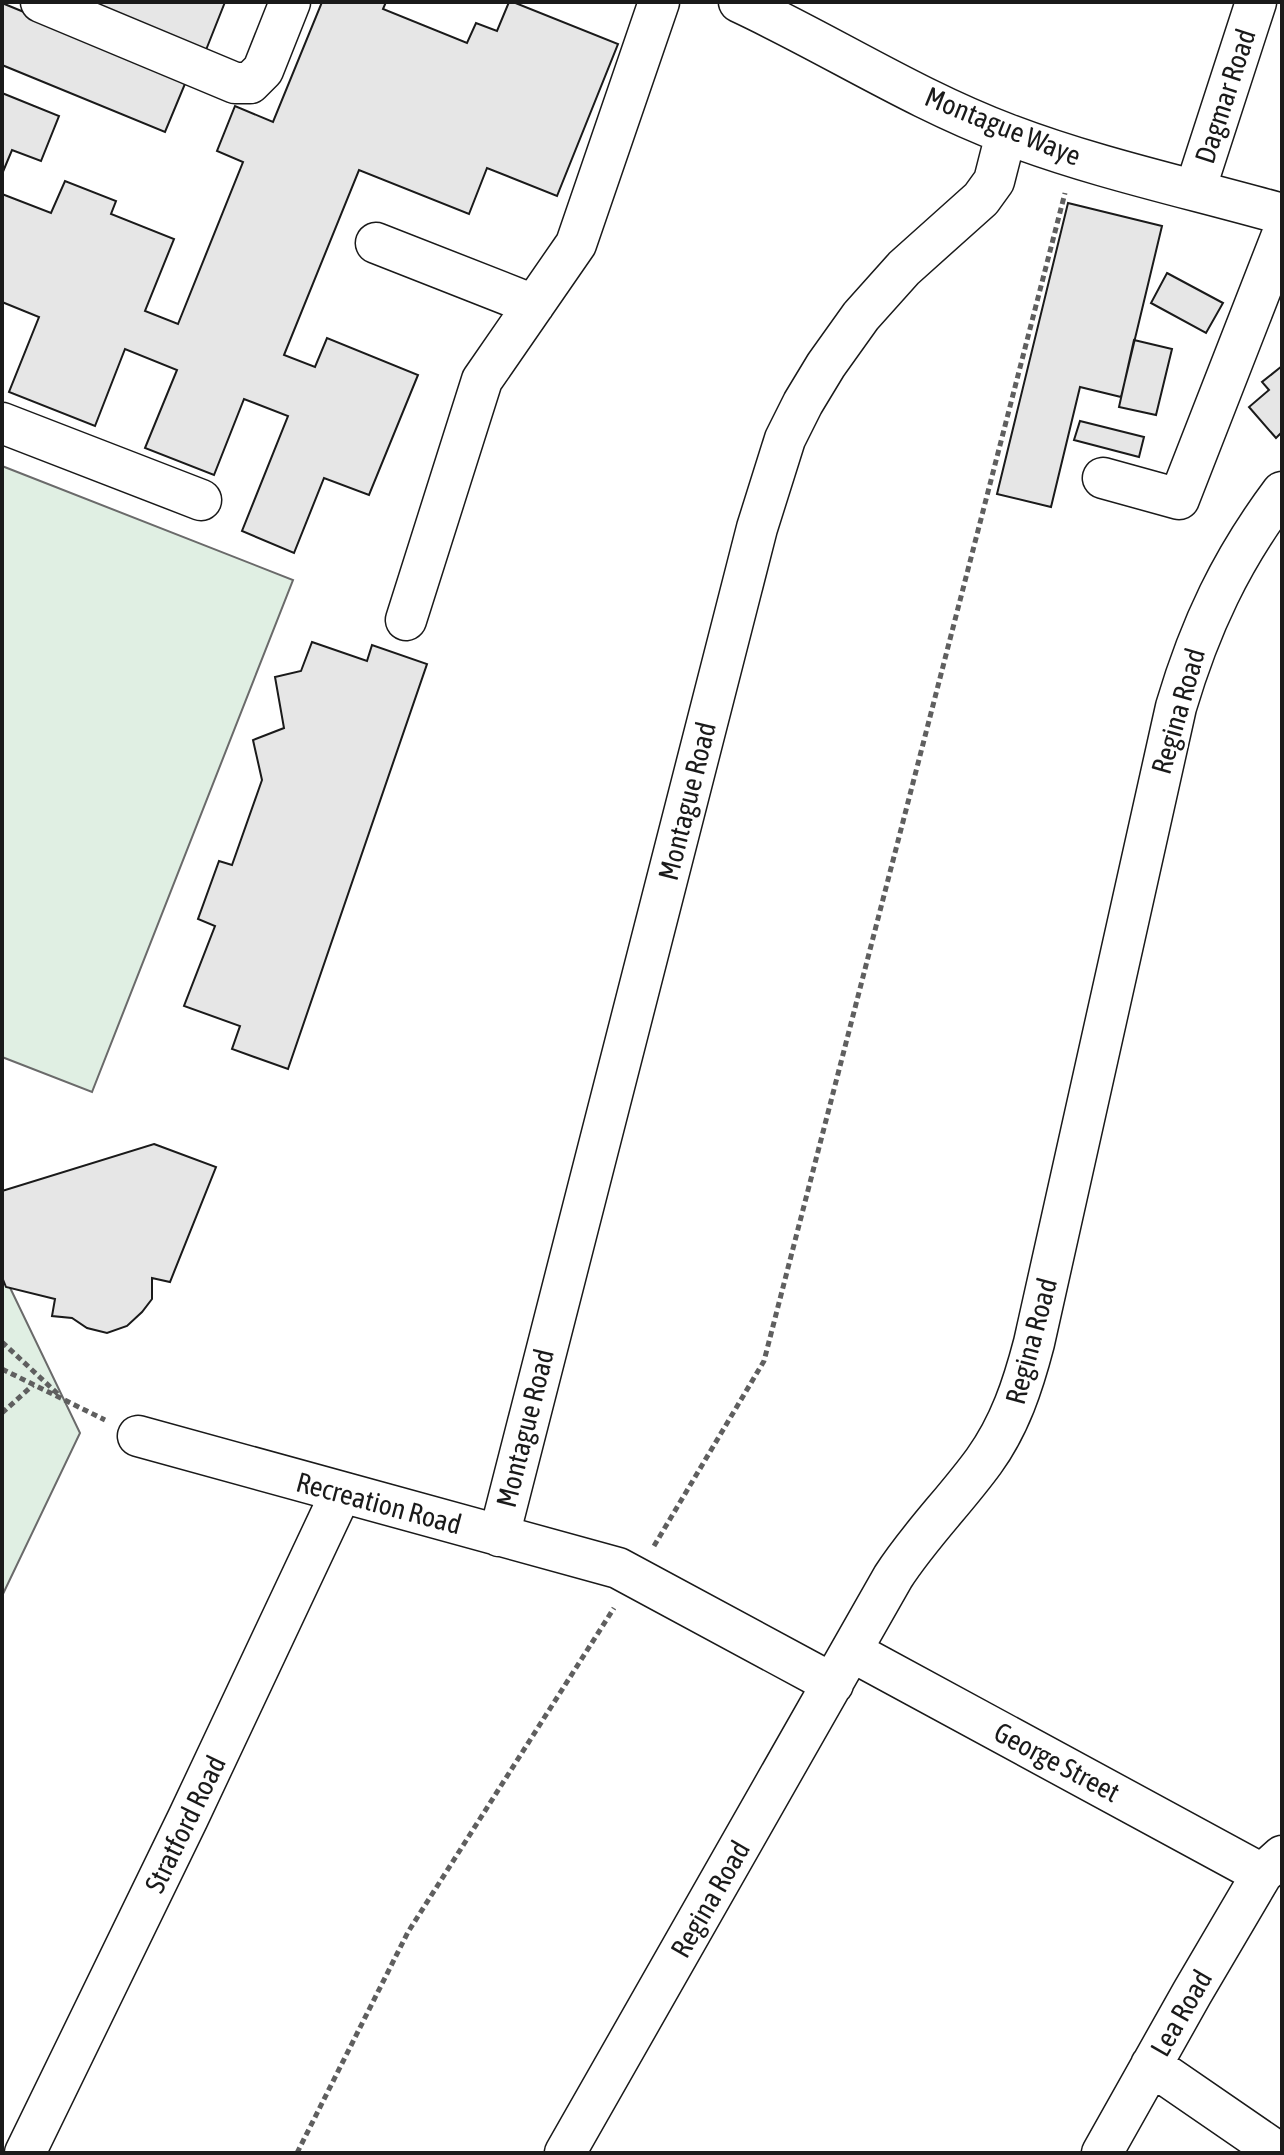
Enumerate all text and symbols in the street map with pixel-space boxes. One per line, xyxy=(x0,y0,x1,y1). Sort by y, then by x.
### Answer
street label: Dagmar Road xyxy=(1188,25,1262,167)
street label: Montague Waye xyxy=(920,80,1086,172)
street label: Regina Road xyxy=(1145,645,1211,777)
street label: Montague Road xyxy=(652,718,722,884)
street label: Regina Road xyxy=(999,1275,1063,1407)
street label: Montague Road xyxy=(490,1345,560,1511)
street label: Recreation Road xyxy=(293,1466,465,1540)
street label: George Street xyxy=(989,1716,1125,1808)
street label: Stratford Road xyxy=(138,1750,232,1898)
street label: Regina Road xyxy=(664,1835,756,1963)
street label: Lea Road xyxy=(1144,1964,1218,2062)

